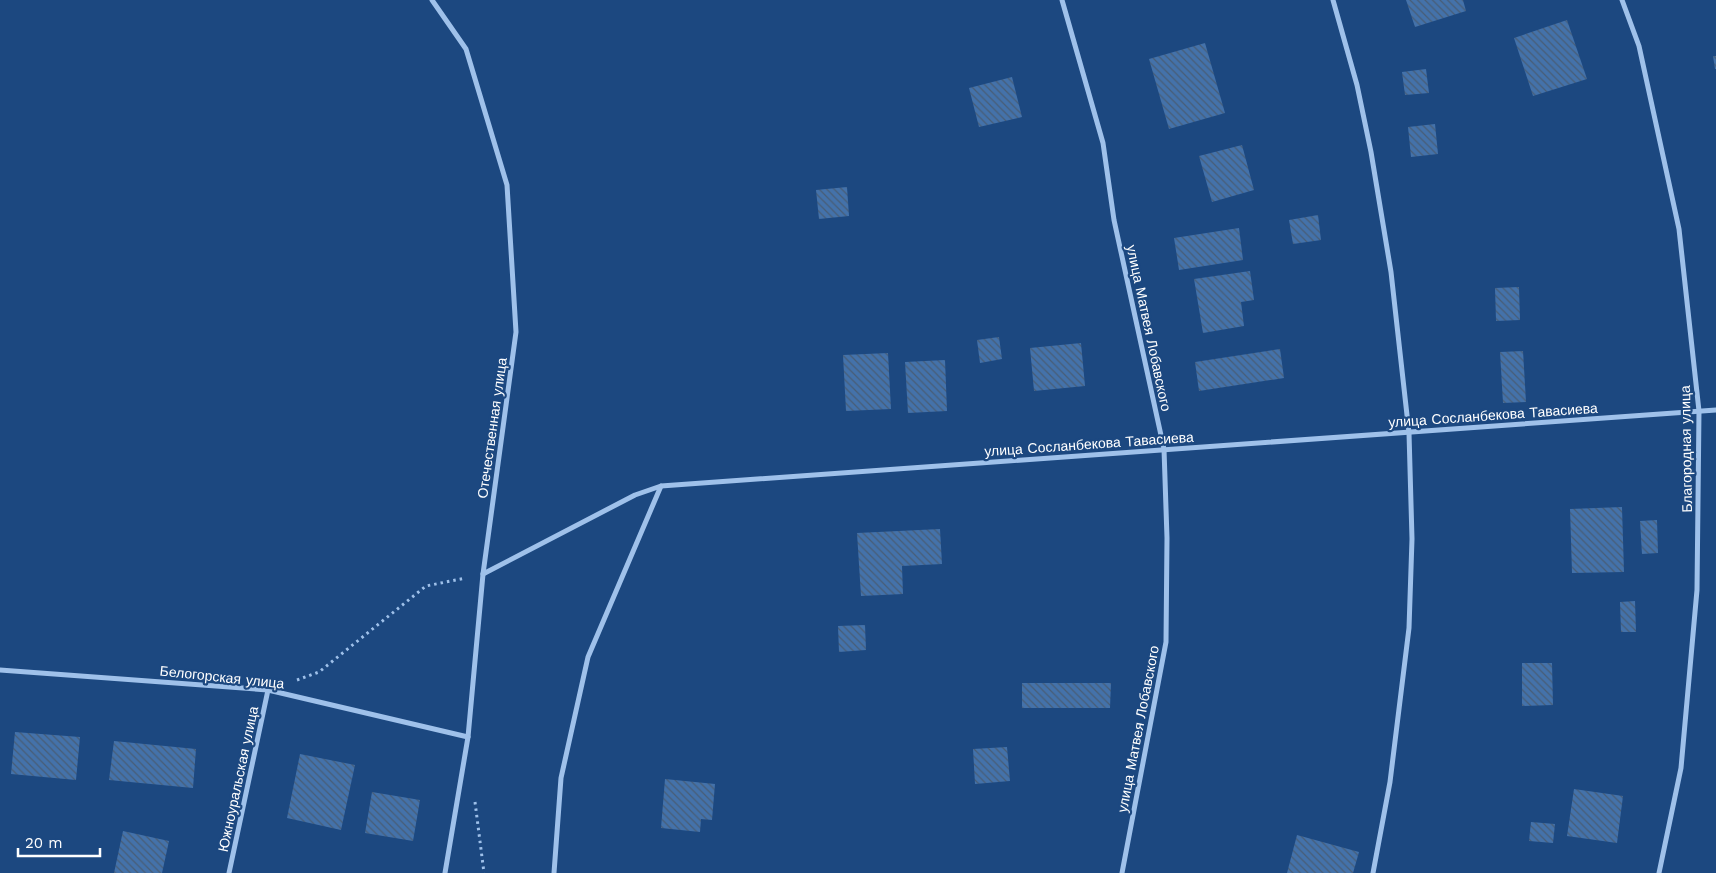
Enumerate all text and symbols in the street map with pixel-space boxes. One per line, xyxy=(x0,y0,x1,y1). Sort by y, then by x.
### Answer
street label: улица Матвея Лобавского xyxy=(1124,243,1175,413)
street label: Отечественная улица xyxy=(474,356,510,499)
street label: Благородная улица xyxy=(1677,385,1695,513)
street label: улица Сосланбекова Тавасиева xyxy=(1388,400,1598,430)
street label: улица Сосланбекова Тавасиева xyxy=(984,429,1194,459)
street label: улица Матвея Лобавского xyxy=(1114,644,1162,814)
street label: Белогорская улица xyxy=(159,663,285,692)
street label: Южноуральская улица xyxy=(215,704,261,853)
scale bar xyxy=(18,826,100,858)
text: 20 m xyxy=(25,834,63,852)

